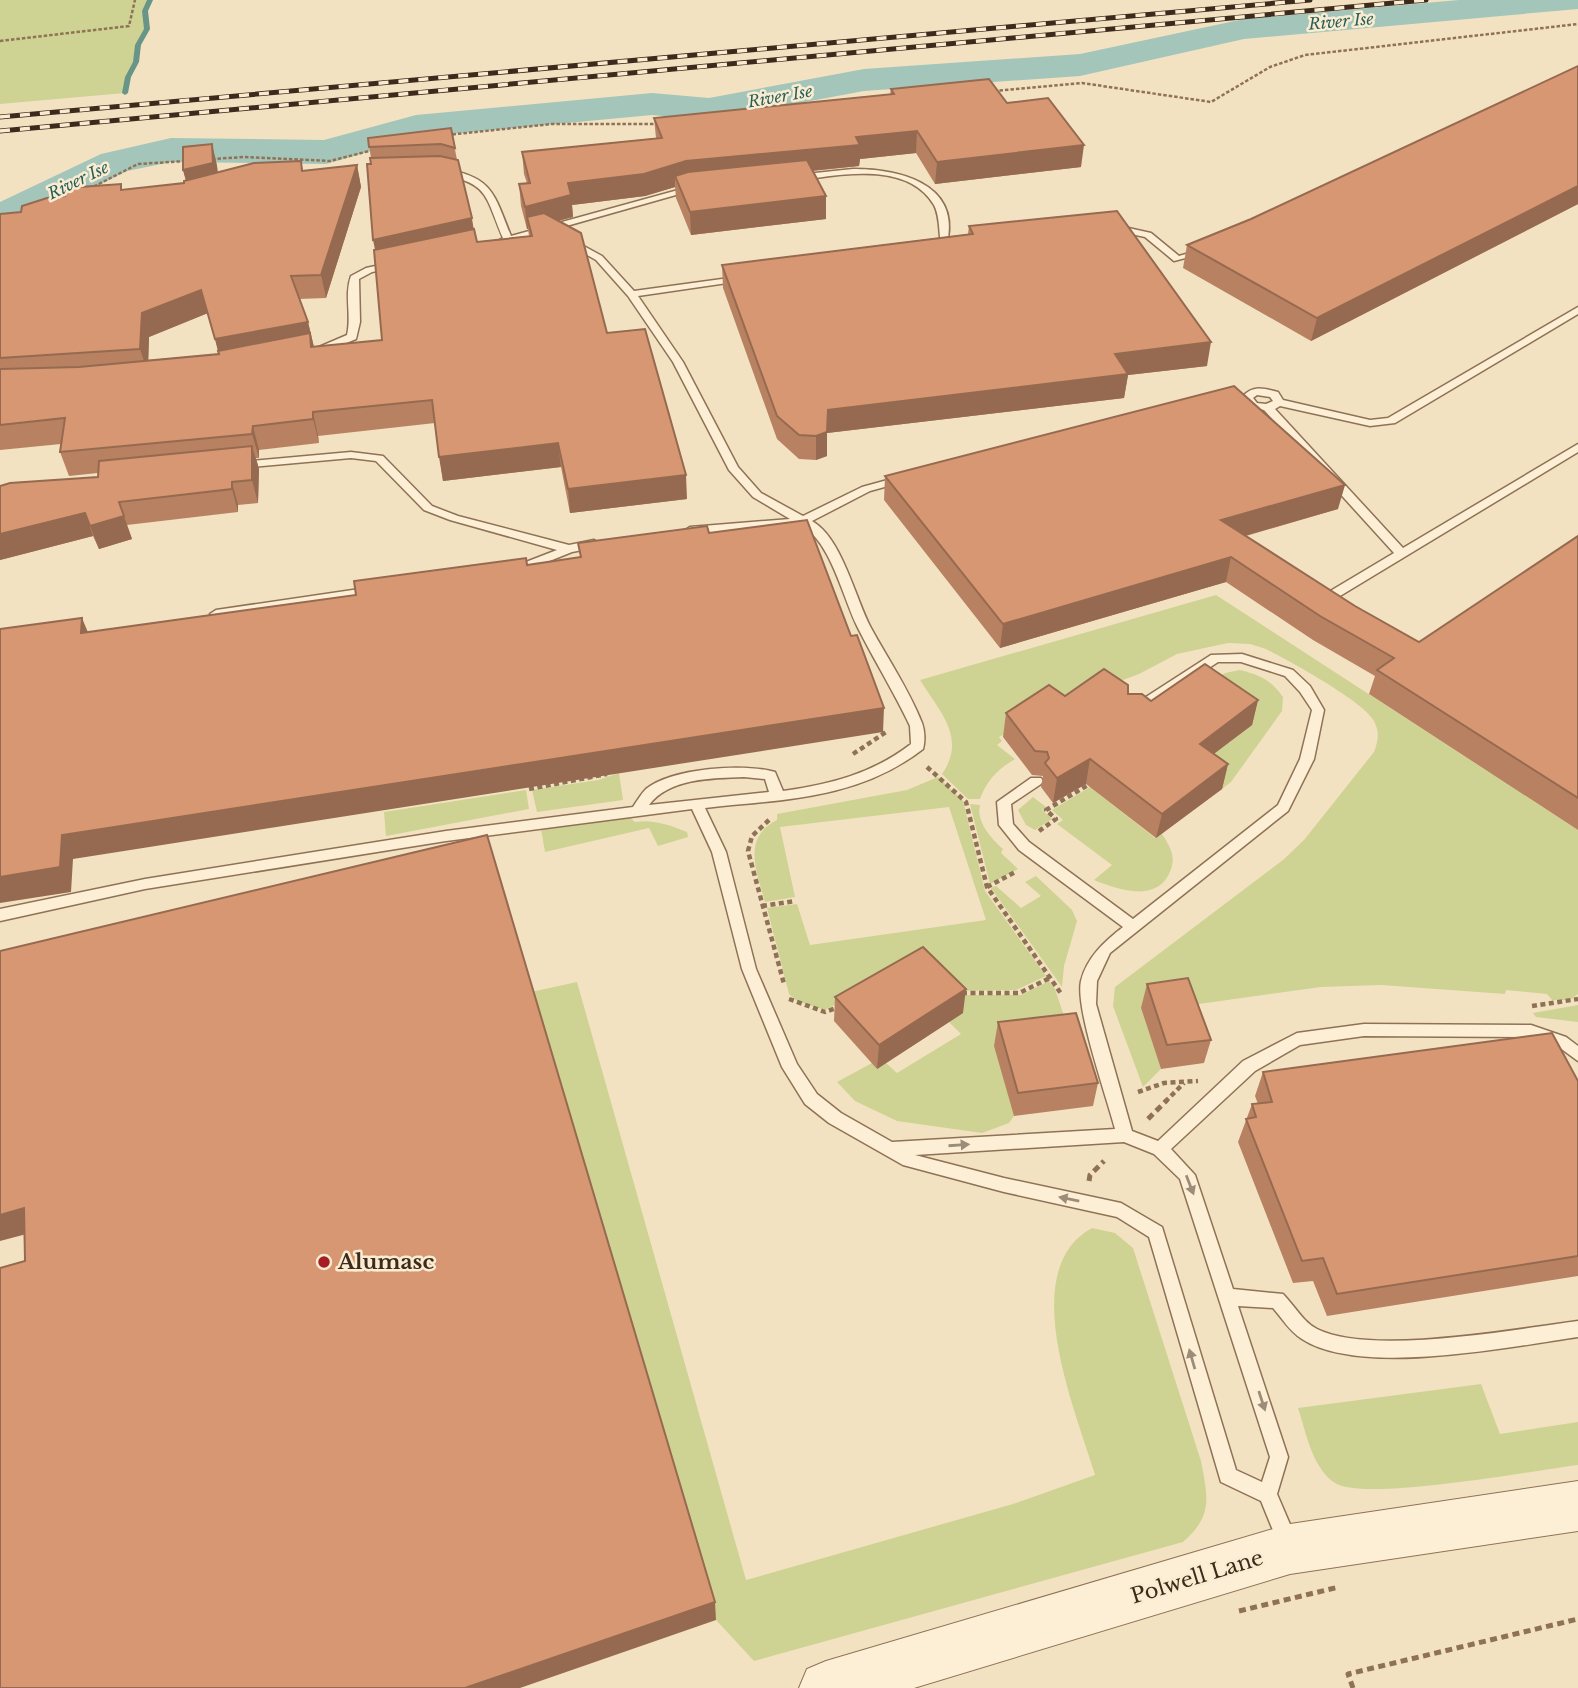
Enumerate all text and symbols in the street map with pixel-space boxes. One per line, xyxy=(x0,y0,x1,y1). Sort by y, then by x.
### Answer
water label: River Ise xyxy=(1307,8,1375,34)
water label: River Ise xyxy=(745,80,815,112)
water label: River Ise xyxy=(43,156,112,204)
one-way arrow xyxy=(948,1140,970,1151)
one-way arrow xyxy=(1184,1175,1195,1196)
one-way arrow xyxy=(1058,1193,1080,1204)
place label: Alumasc xyxy=(337,1249,434,1275)
marker: Alumasc xyxy=(316,1254,332,1270)
one-way arrow xyxy=(1186,1348,1197,1370)
one-way arrow xyxy=(1257,1390,1267,1411)
street label: Polwell Lane xyxy=(1128,1545,1266,1609)

